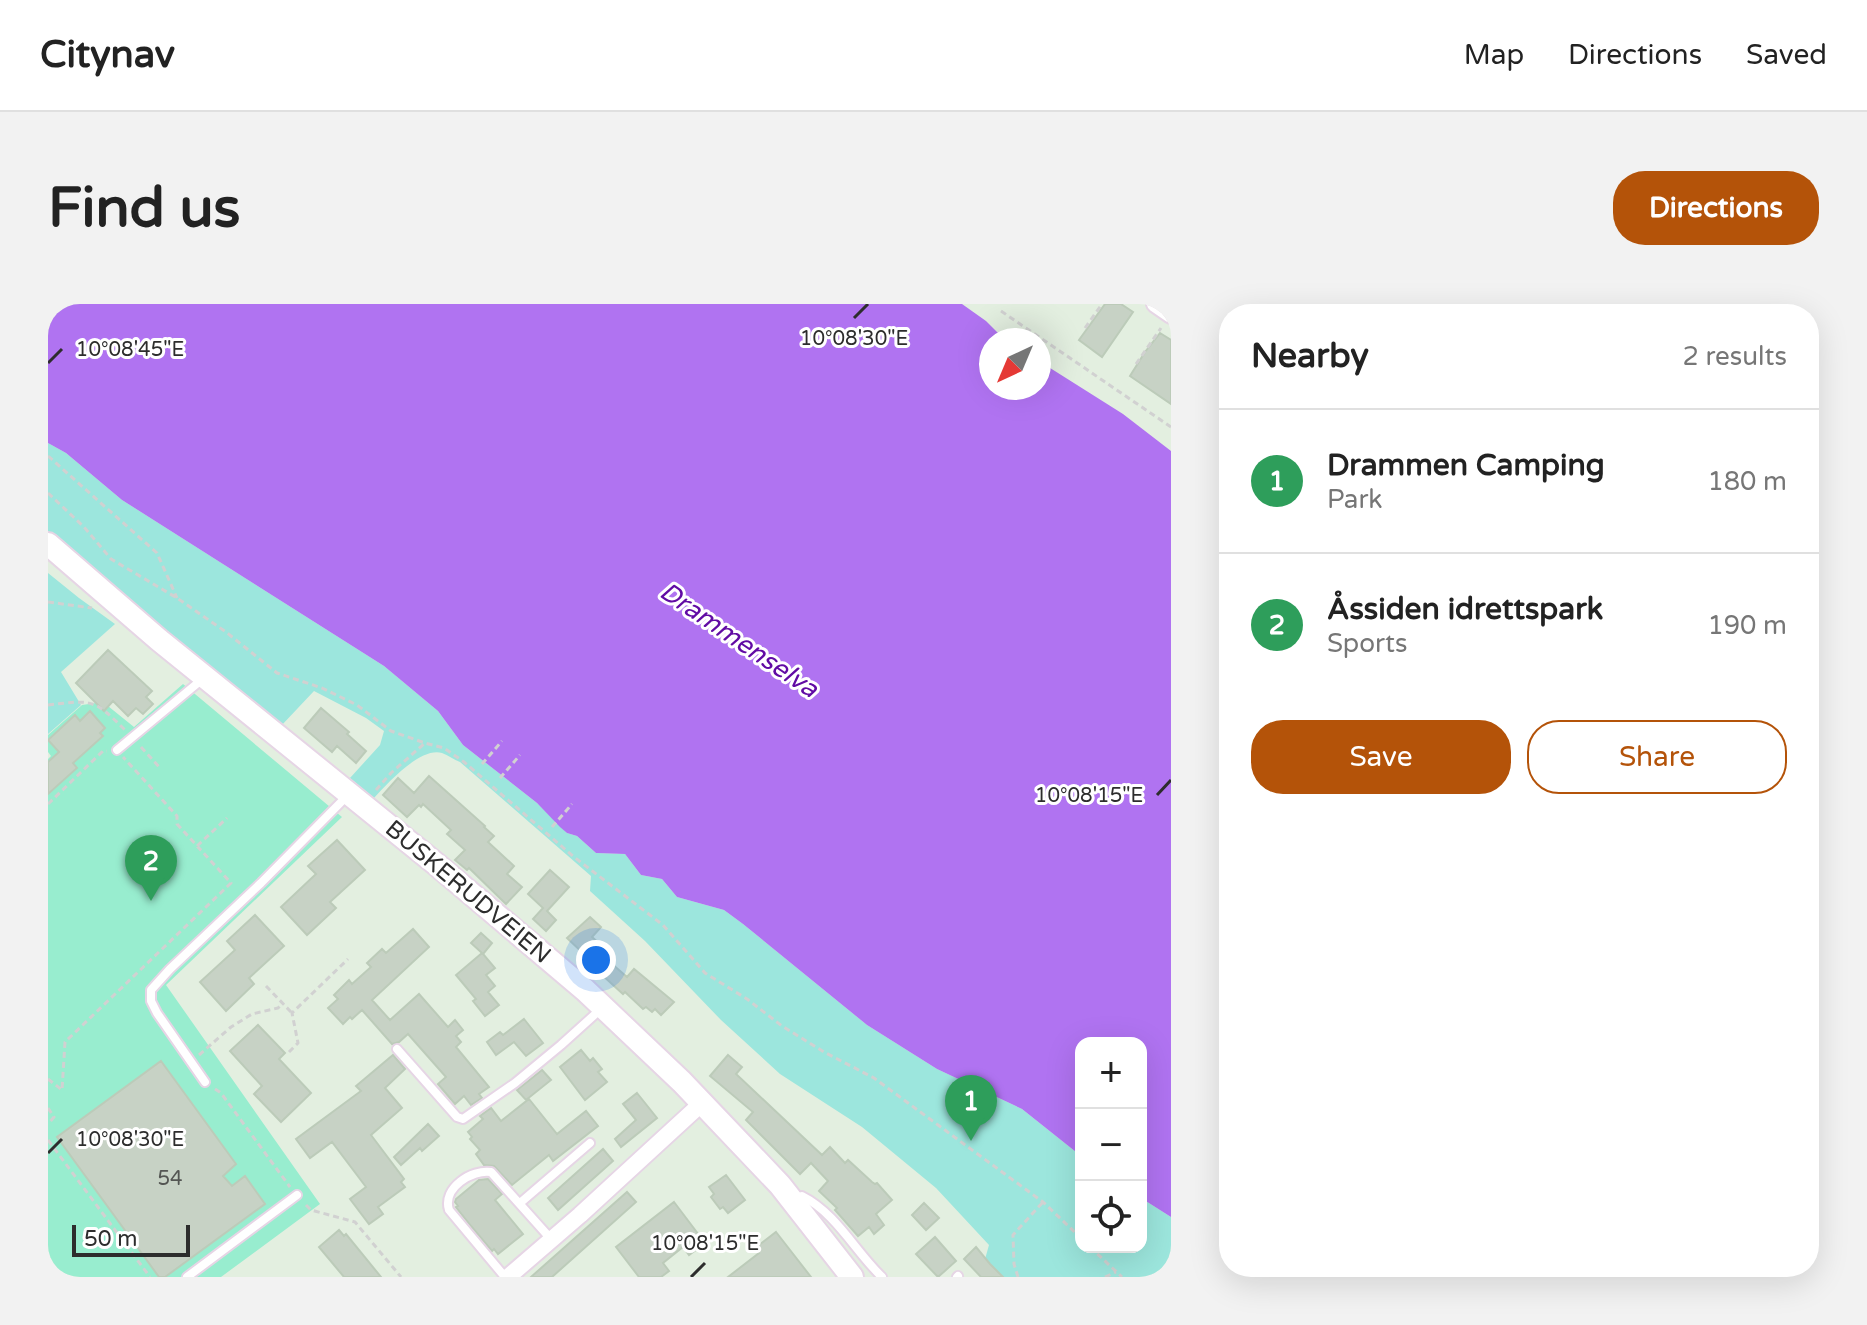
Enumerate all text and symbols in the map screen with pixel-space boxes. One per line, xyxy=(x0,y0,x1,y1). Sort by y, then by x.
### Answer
text: Citynav xyxy=(40,32,175,78)
text: Map xyxy=(1464,38,1524,72)
text: Directions xyxy=(1568,38,1702,72)
text: Saved xyxy=(1746,38,1827,72)
button: Directions xyxy=(1613,171,1819,245)
text: Find us xyxy=(48,175,240,242)
text: 10°08'30"E xyxy=(800,327,908,351)
north arrow xyxy=(979,328,1051,400)
text: Nearby xyxy=(1251,336,1369,377)
text: 10°08'45"E xyxy=(76,338,184,362)
text: 2 results xyxy=(1682,341,1787,372)
text: Drammen Camping xyxy=(1327,447,1605,484)
text: 1 xyxy=(1269,466,1285,497)
text: 180 m xyxy=(1707,466,1787,497)
text: Park xyxy=(1327,484,1383,515)
water label: Drammenselva xyxy=(654,576,825,705)
text: Åssiden idrettspark xyxy=(1327,591,1603,628)
text: 2 xyxy=(1269,610,1285,641)
text: 190 m xyxy=(1707,610,1787,641)
text: Sports xyxy=(1327,628,1407,659)
button: Save xyxy=(1251,720,1511,794)
button: Share xyxy=(1527,720,1787,794)
text: 10°08'15"E xyxy=(1035,784,1143,808)
street label: BUSKERUDVEIEN xyxy=(379,814,557,970)
pin: 2 xyxy=(125,835,177,901)
your location xyxy=(576,940,616,980)
map controls xyxy=(1075,1037,1147,1253)
button: + xyxy=(1075,1037,1147,1109)
pin: 1 xyxy=(945,1075,997,1141)
button: − xyxy=(1075,1109,1147,1181)
text: 10°08'30"E xyxy=(76,1128,184,1152)
house number: 54 xyxy=(157,1167,183,1191)
button: locate xyxy=(1075,1181,1147,1253)
scale bar xyxy=(72,1221,190,1257)
text: 50 m xyxy=(84,1226,138,1252)
text: 10°08'15"E xyxy=(651,1232,759,1256)

